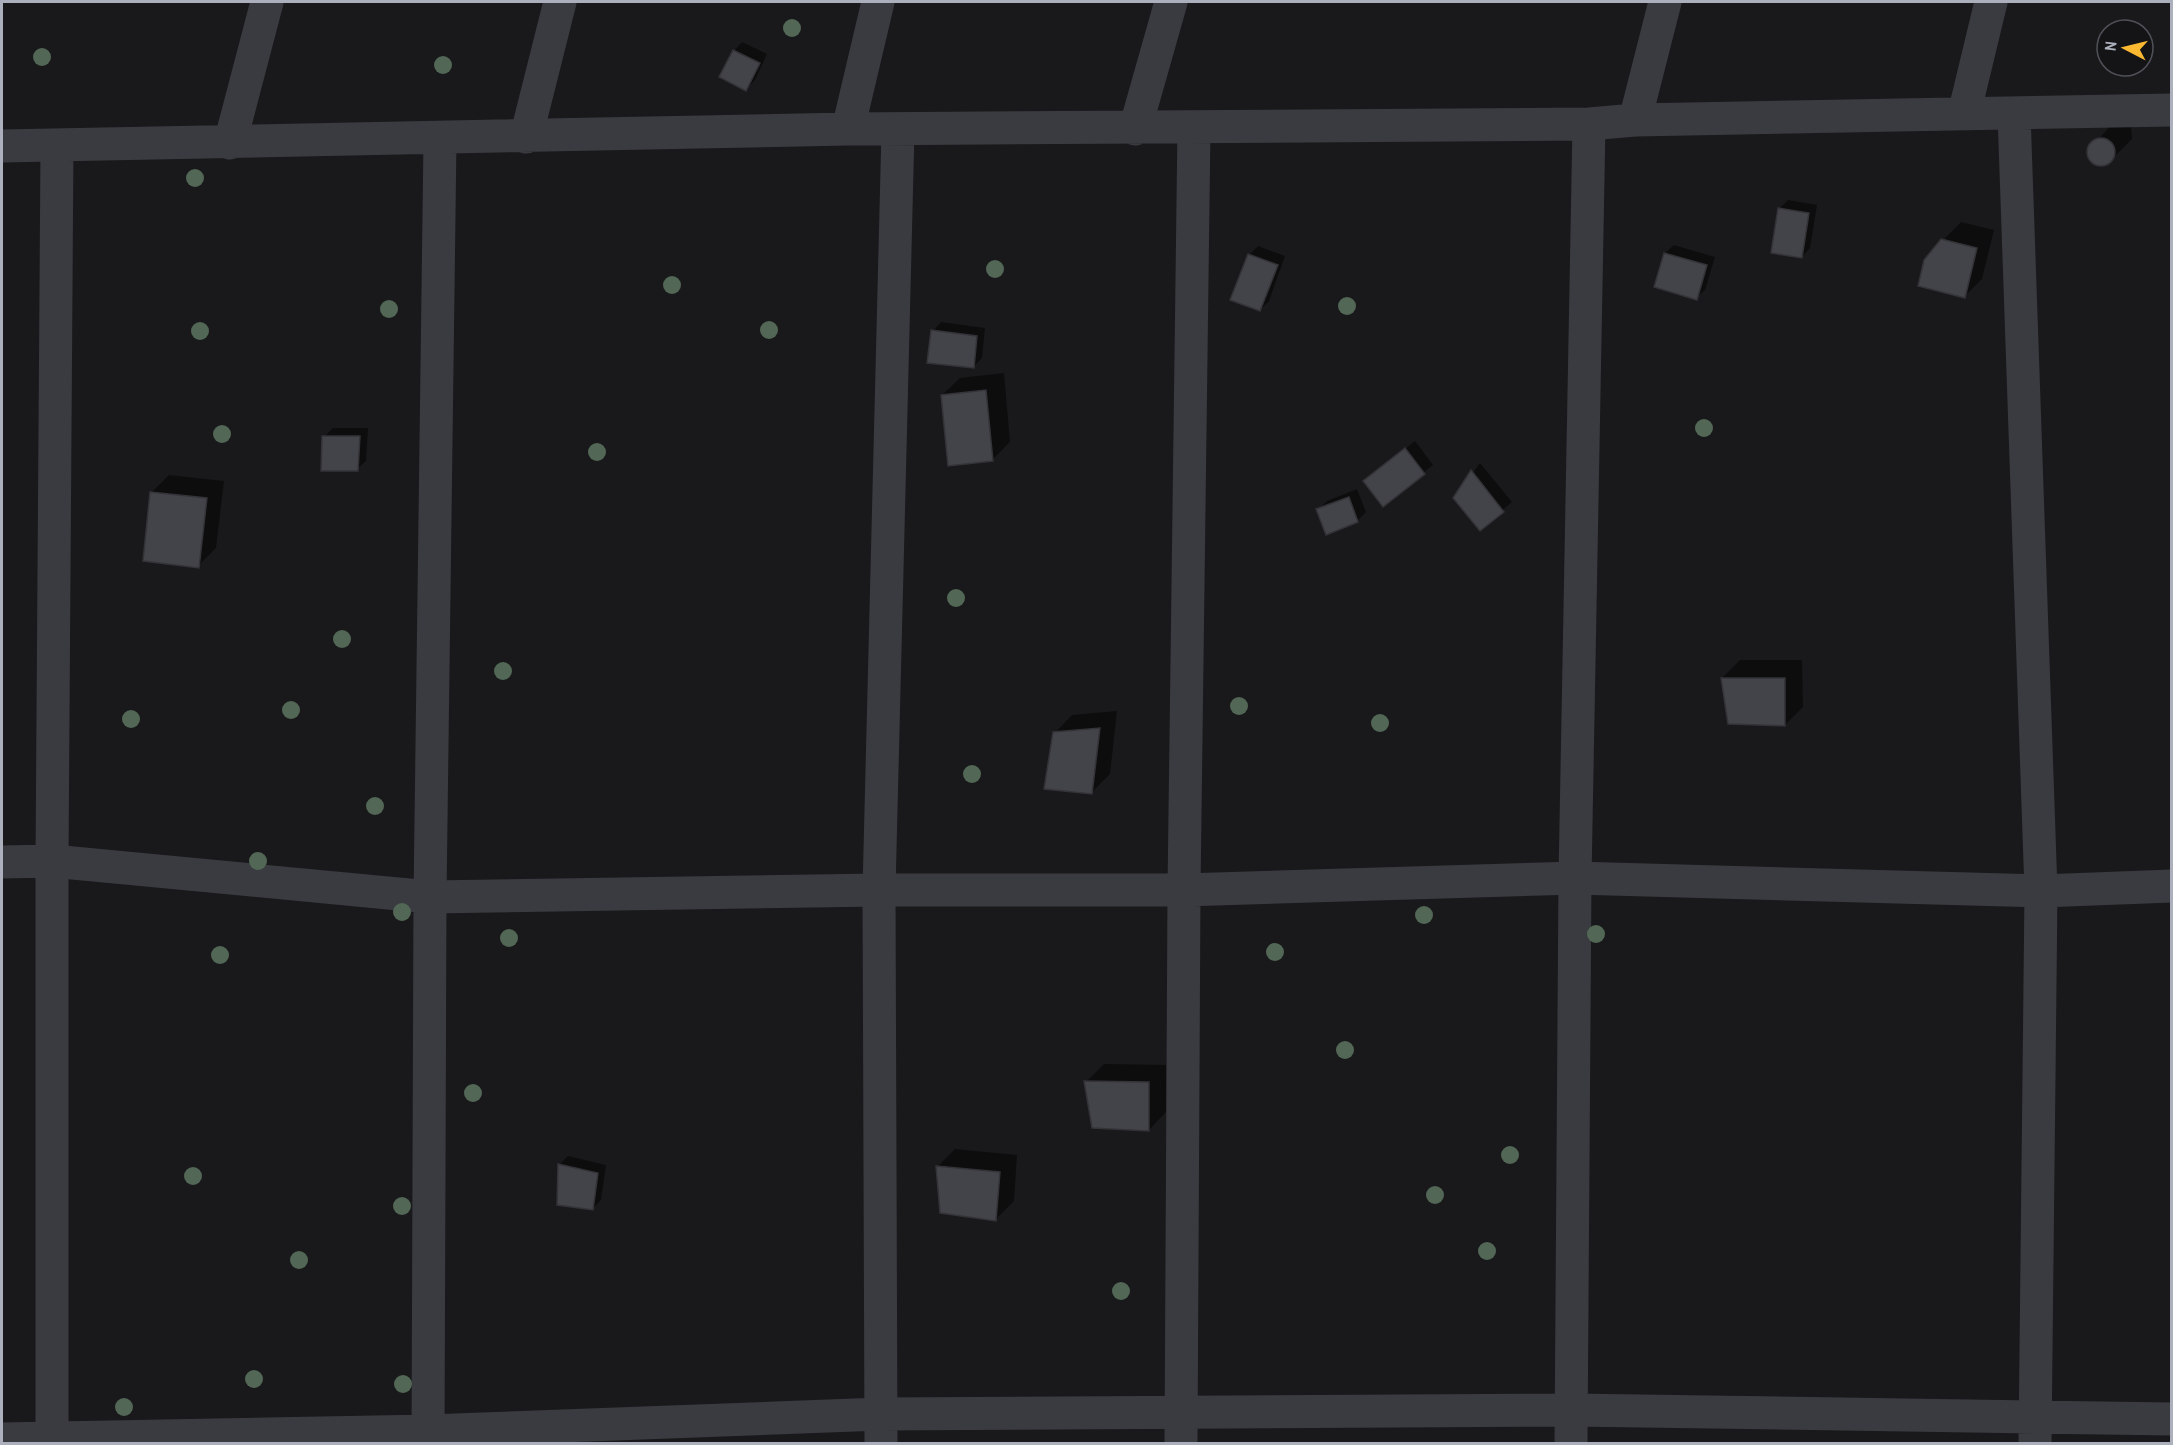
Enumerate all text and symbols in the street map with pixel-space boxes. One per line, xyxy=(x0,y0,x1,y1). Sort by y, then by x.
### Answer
north arrow xyxy=(2095,18,2155,78)
text: N xyxy=(2099,40,2122,52)

